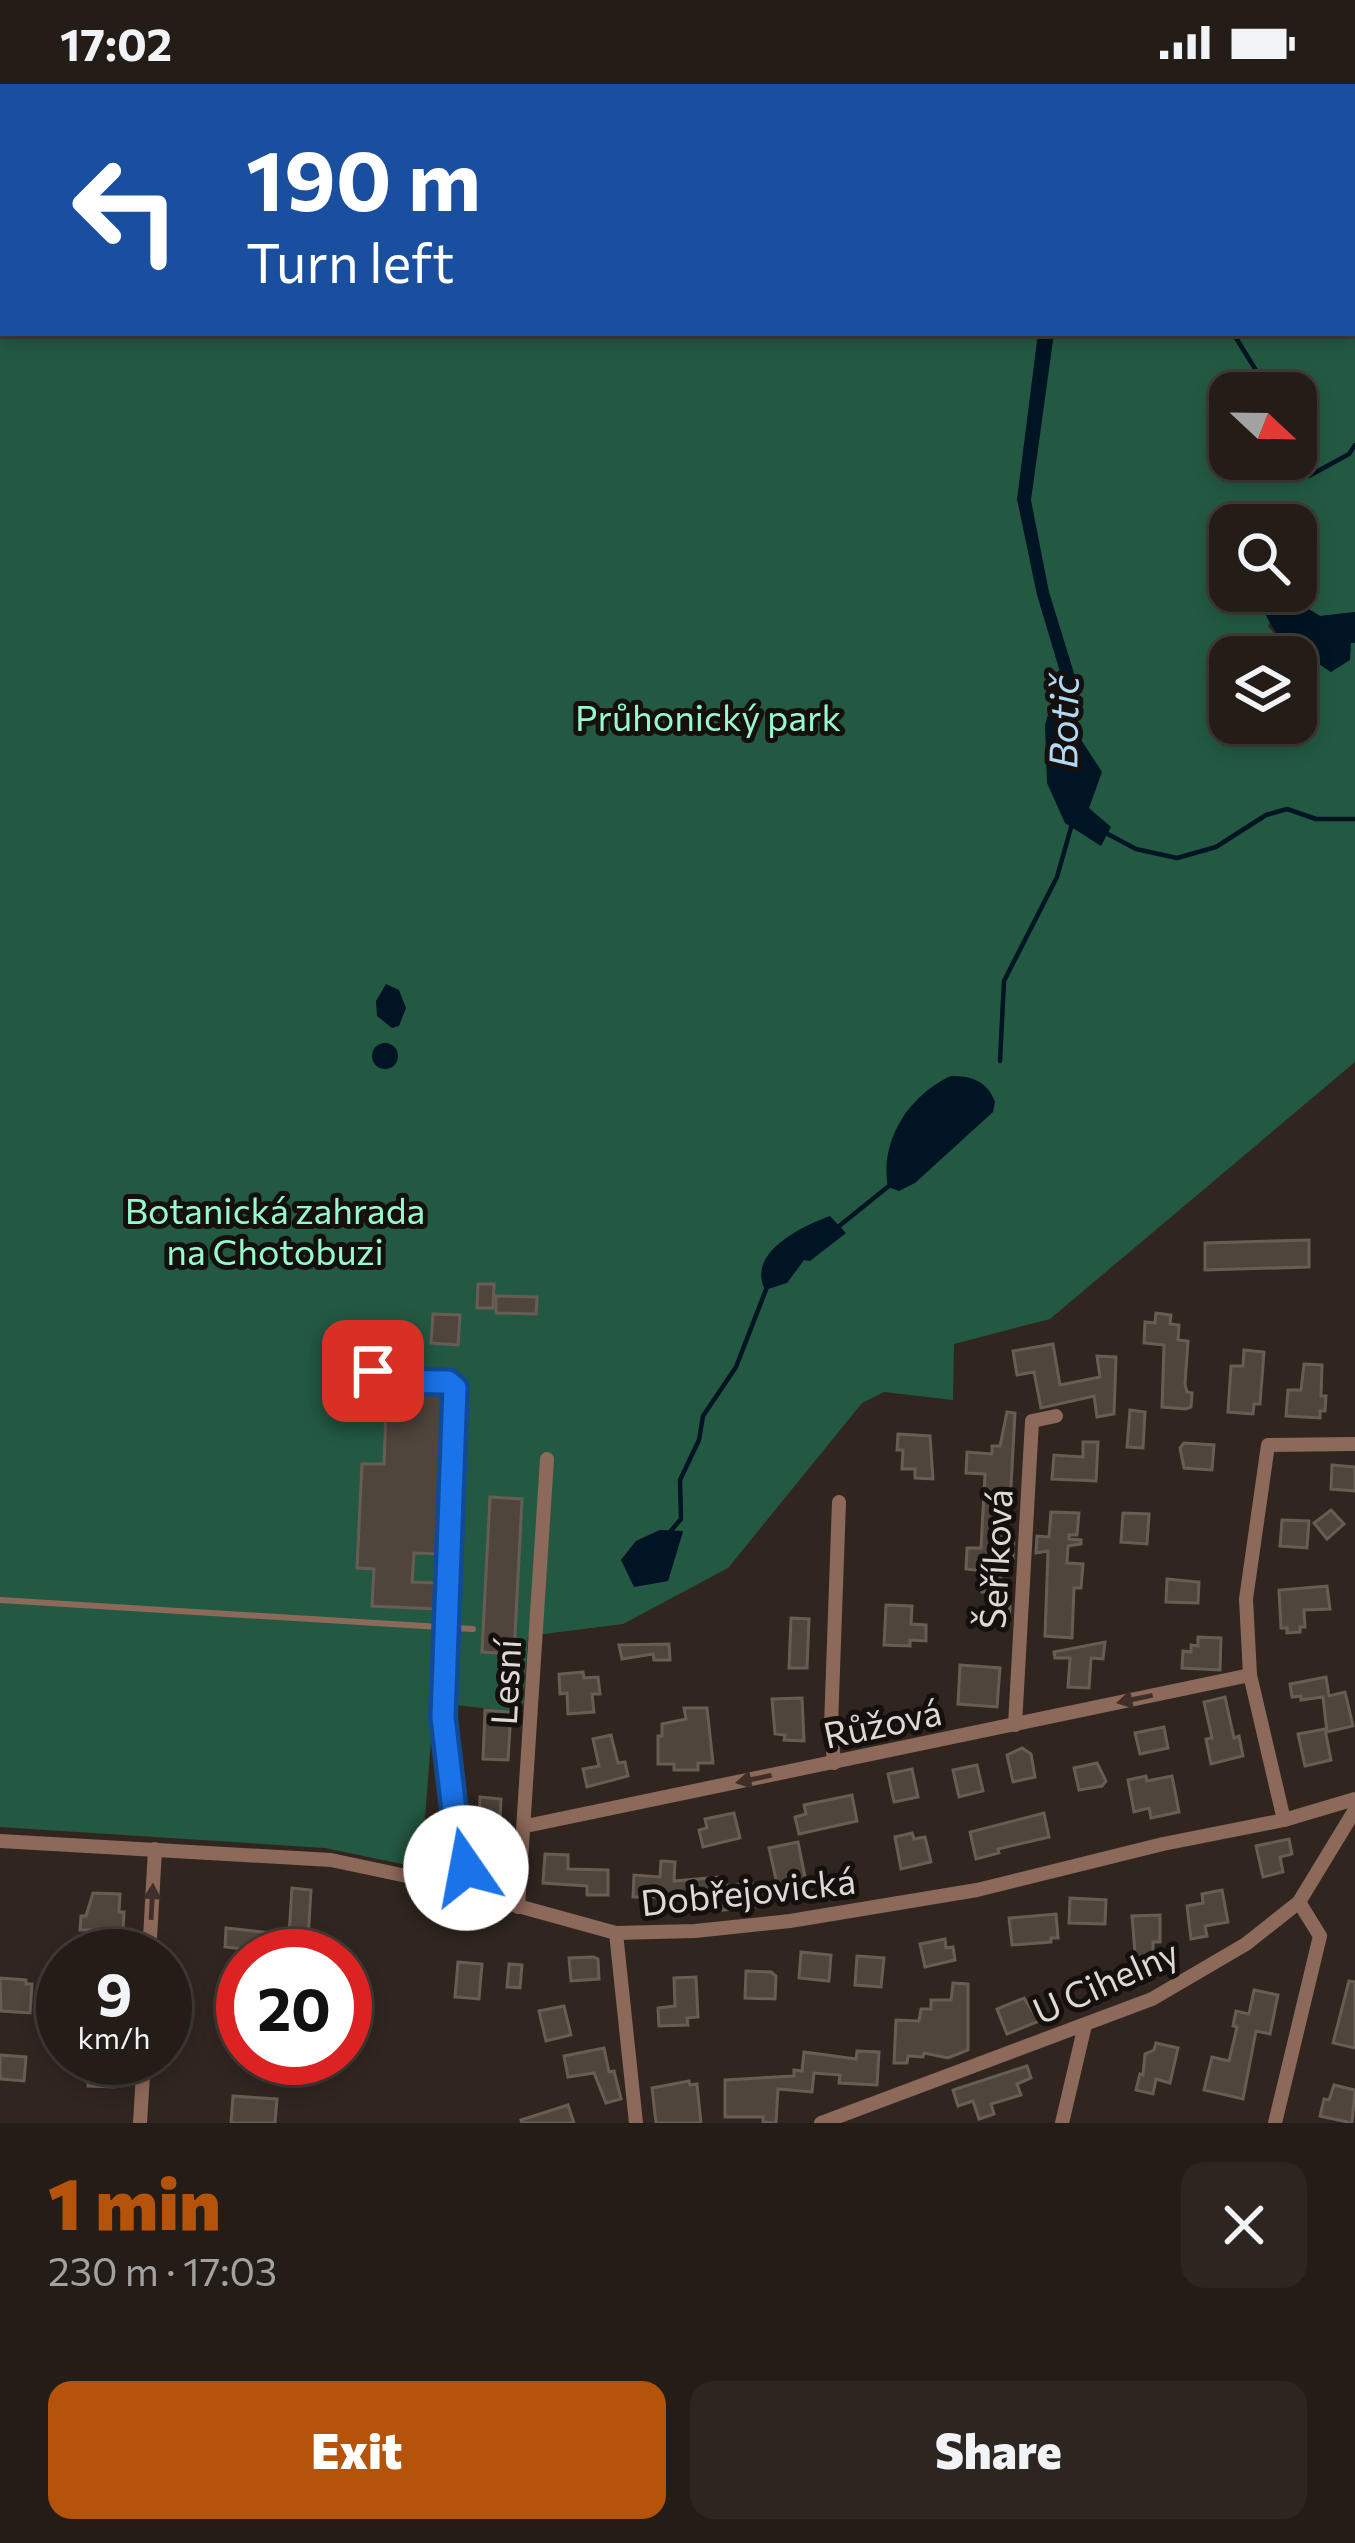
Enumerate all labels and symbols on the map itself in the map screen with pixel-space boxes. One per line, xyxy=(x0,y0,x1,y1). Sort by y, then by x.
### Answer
north arrow xyxy=(1209,372,1317,480)
water label: Botič xyxy=(1037,671,1087,769)
park label: Průhonický park xyxy=(575,694,841,738)
park label: Botanická zahrada na Chotobuzi xyxy=(125,1187,425,1272)
pin xyxy=(322,1320,424,1422)
street label: Šeříková xyxy=(968,1488,1020,1630)
street label: Lesní xyxy=(480,1636,528,1726)
street label: Růžová xyxy=(819,1688,945,1756)
one-way arrow xyxy=(1116,1691,1154,1710)
one-way arrow xyxy=(734,1771,772,1790)
position arrow xyxy=(403,1805,529,1931)
street label: Dobřejovická xyxy=(638,1857,858,1923)
one-way arrow xyxy=(143,1883,162,1921)
street label: U Cihelny xyxy=(1025,1928,1185,2032)
speed limit sign: 20 xyxy=(216,1929,372,2085)

